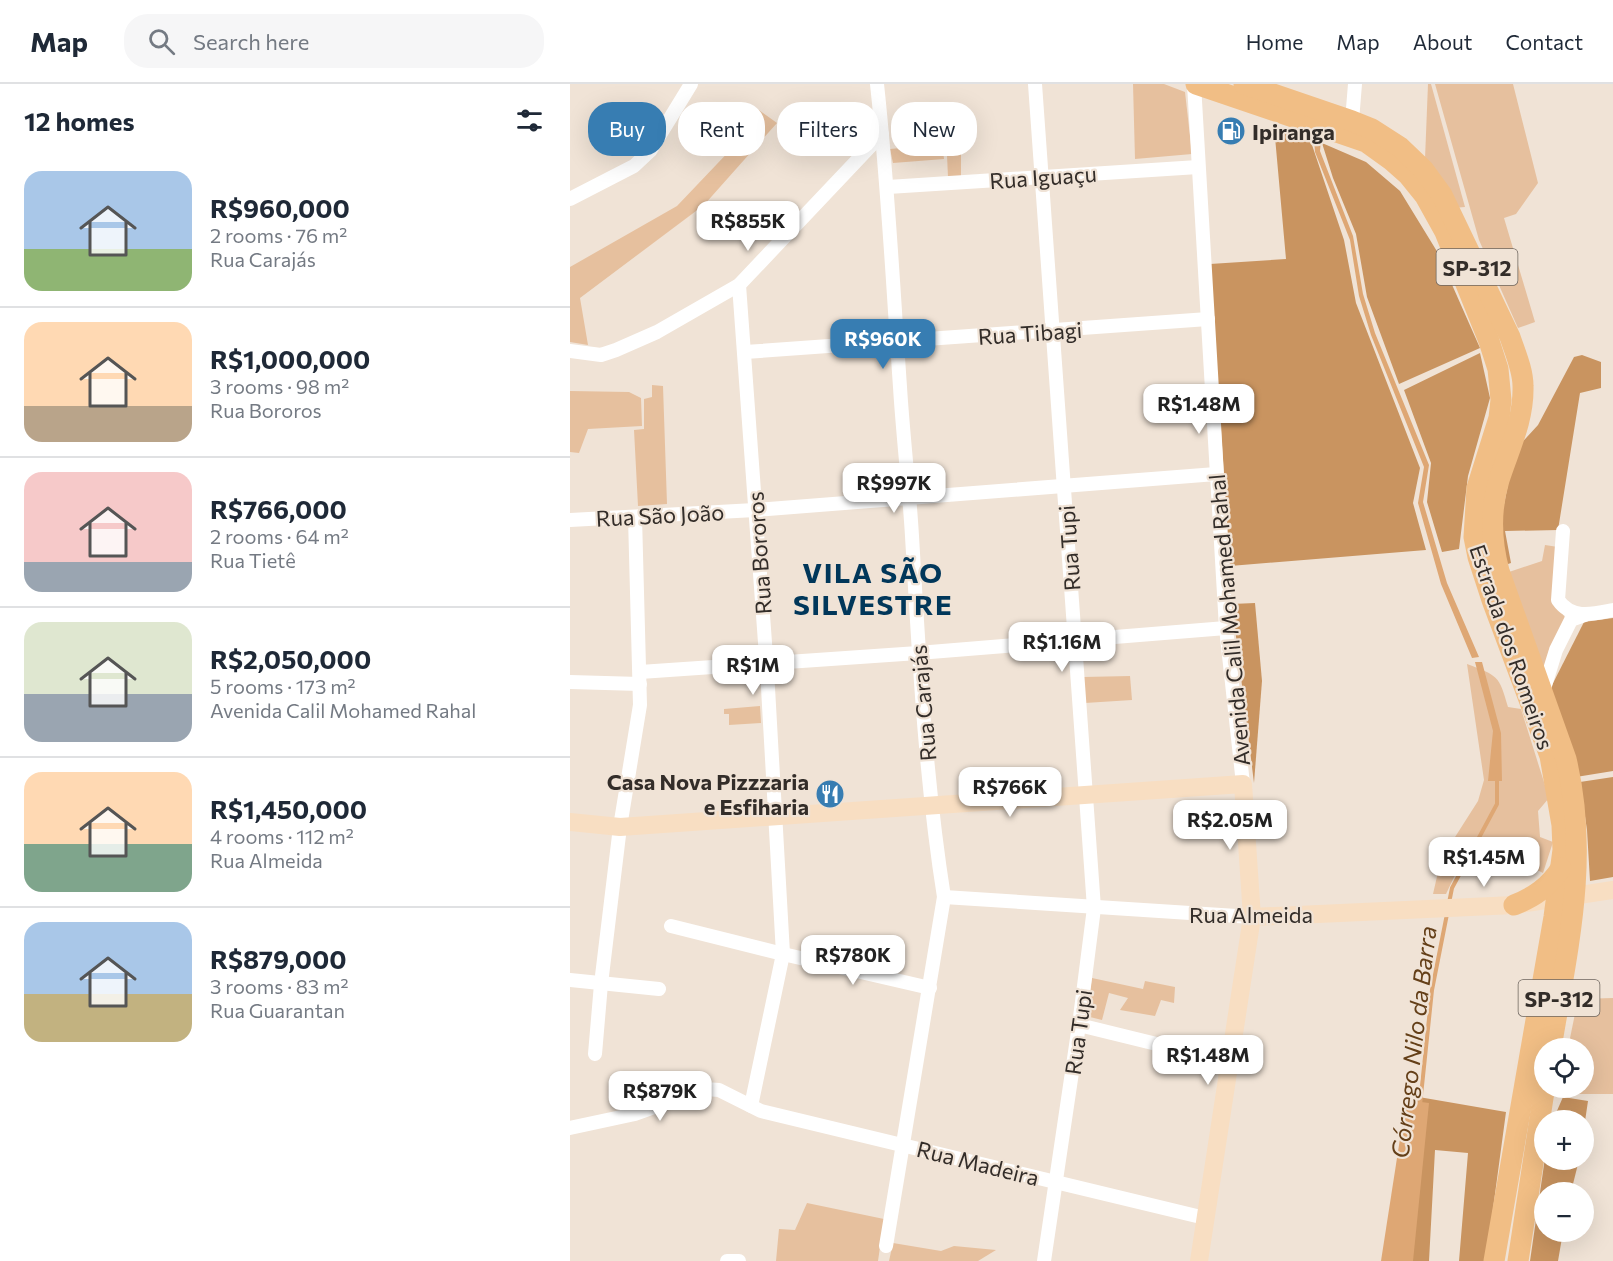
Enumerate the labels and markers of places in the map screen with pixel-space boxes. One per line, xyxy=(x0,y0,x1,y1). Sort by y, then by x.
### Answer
fuel station icon: Ipiranga xyxy=(1215,115,1247,147)
place label: Ipiranga xyxy=(1252,118,1335,145)
pin: R$855K xyxy=(699,201,797,252)
pin: R$960K xyxy=(834,319,932,370)
pin: R$1.48M xyxy=(1144,384,1254,435)
pin: R$997K xyxy=(845,463,943,514)
pin: R$1.16M xyxy=(1007,622,1117,673)
pin: R$1M xyxy=(717,645,789,696)
pin: R$766K xyxy=(961,767,1059,818)
place label: Casa Nova Pizzzaria e Esfiharia xyxy=(607,768,809,820)
restaurant icon: Casa Nova Pizzzaria e Esfiharia xyxy=(814,778,846,810)
pin: R$2.05M xyxy=(1175,800,1285,851)
pin: R$1.45M xyxy=(1429,837,1539,888)
pin: R$780K xyxy=(804,935,902,986)
pin: R$1.48M xyxy=(1153,1035,1263,1086)
pin: R$879K xyxy=(611,1071,709,1122)

